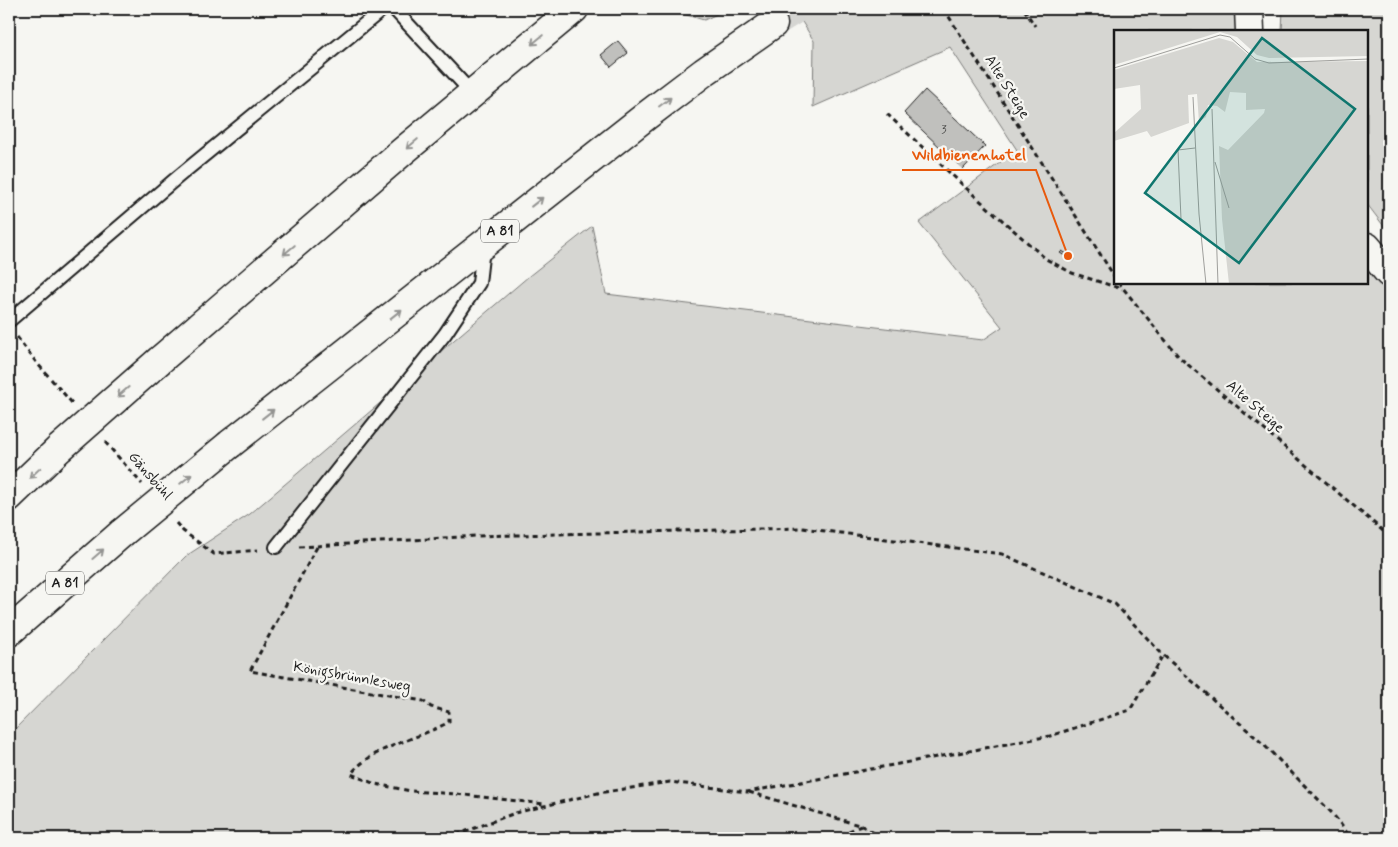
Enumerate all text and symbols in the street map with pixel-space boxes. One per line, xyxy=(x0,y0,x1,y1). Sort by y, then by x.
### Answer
inset map xyxy=(1114,30,1368,284)
one-way arrow xyxy=(530,34,543,46)
street label: Alte Steige xyxy=(980,51,1034,123)
one-way arrow xyxy=(658,97,672,107)
house number: 3 xyxy=(941,122,947,138)
one-way arrow xyxy=(405,138,418,150)
callout: Wildbienenhotel xyxy=(902,139,1036,170)
text: Wildbienenhotel xyxy=(911,145,1026,166)
one-way arrow xyxy=(530,196,543,207)
road number: A 81 xyxy=(481,220,519,242)
one-way arrow xyxy=(282,245,295,256)
one-way arrow xyxy=(389,308,402,319)
street label: Alte Steige xyxy=(1221,376,1289,438)
one-way arrow xyxy=(117,386,130,397)
one-way arrow xyxy=(261,408,274,419)
street label: Gänsbühl xyxy=(123,447,177,505)
one-way arrow xyxy=(28,467,41,479)
one-way arrow xyxy=(179,474,192,485)
one-way arrow xyxy=(92,548,105,560)
road number: A 81 xyxy=(46,572,84,594)
street label: Königsbrünnlesweg xyxy=(292,657,412,698)

